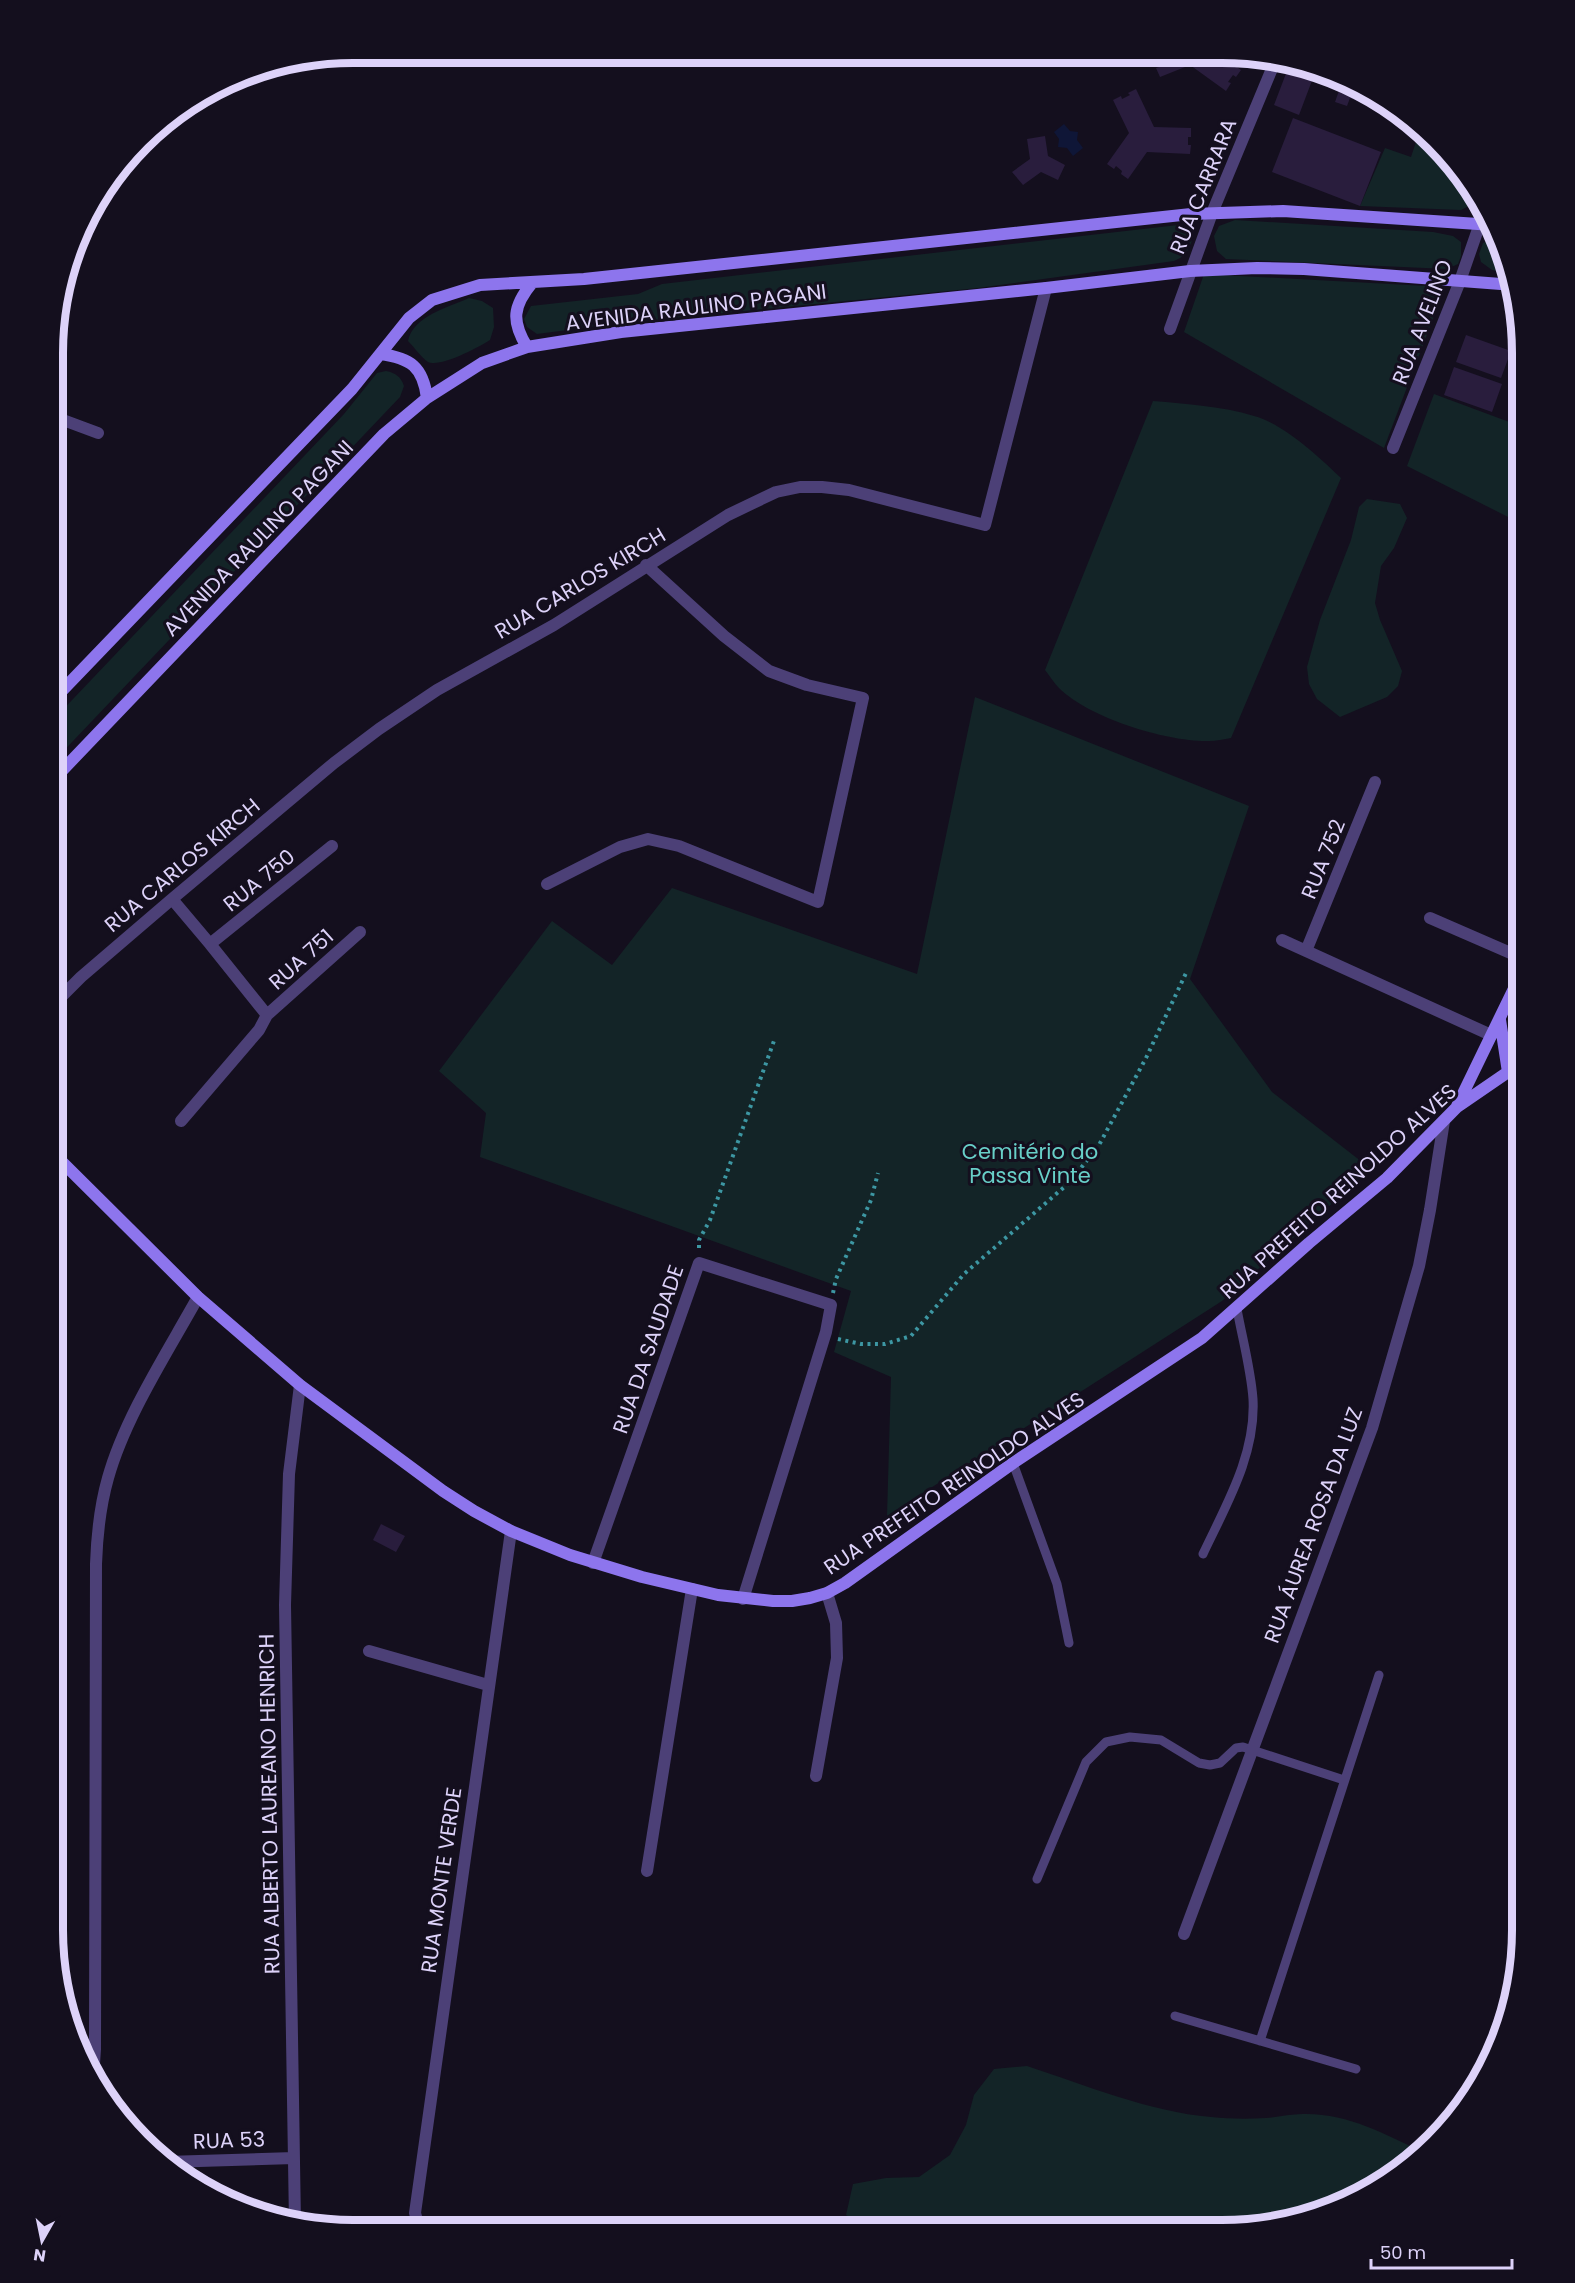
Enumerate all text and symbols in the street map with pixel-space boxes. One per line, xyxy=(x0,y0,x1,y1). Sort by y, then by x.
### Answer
street label: RUA CARRARA xyxy=(1163,114,1243,258)
street label: RUA AVELINO xyxy=(1385,255,1459,389)
street label: AVENIDA RAULINO PAGANI xyxy=(564,277,828,337)
street label: AVENIDA RAULINO PAGANI xyxy=(156,433,360,643)
street label: RUA CARLOS KIRCH xyxy=(489,520,671,646)
street label: RUA CARLOS KIRCH xyxy=(98,791,266,939)
street label: RUA 752 xyxy=(1294,815,1352,903)
street label: RUA 750 xyxy=(217,842,301,918)
street label: RUA 751 xyxy=(262,922,340,996)
street label: RUA PREFEITO REINOLDO ALVES xyxy=(1214,1077,1462,1305)
park label: Cemitério do Passa Vinte xyxy=(962,1137,1098,1190)
street label: RUA DA SAUDADE xyxy=(606,1261,690,1437)
street label: RUA PREFEITO REINOLDO ALVES xyxy=(818,1385,1090,1581)
street label: RUA ÁUREA ROSA DA LUZ xyxy=(1257,1403,1369,1647)
street label: RUA ALBERTO LAUREANO HENRICH xyxy=(252,1633,286,1975)
street label: RUA MONTE VERDE xyxy=(414,1785,468,1975)
street label: RUA 53 xyxy=(192,2124,266,2156)
north arrow xyxy=(12,2211,72,2271)
scale bar xyxy=(1371,2232,1512,2270)
text: 50 m xyxy=(1380,2240,1426,2265)
text: N xyxy=(32,2243,47,2268)

